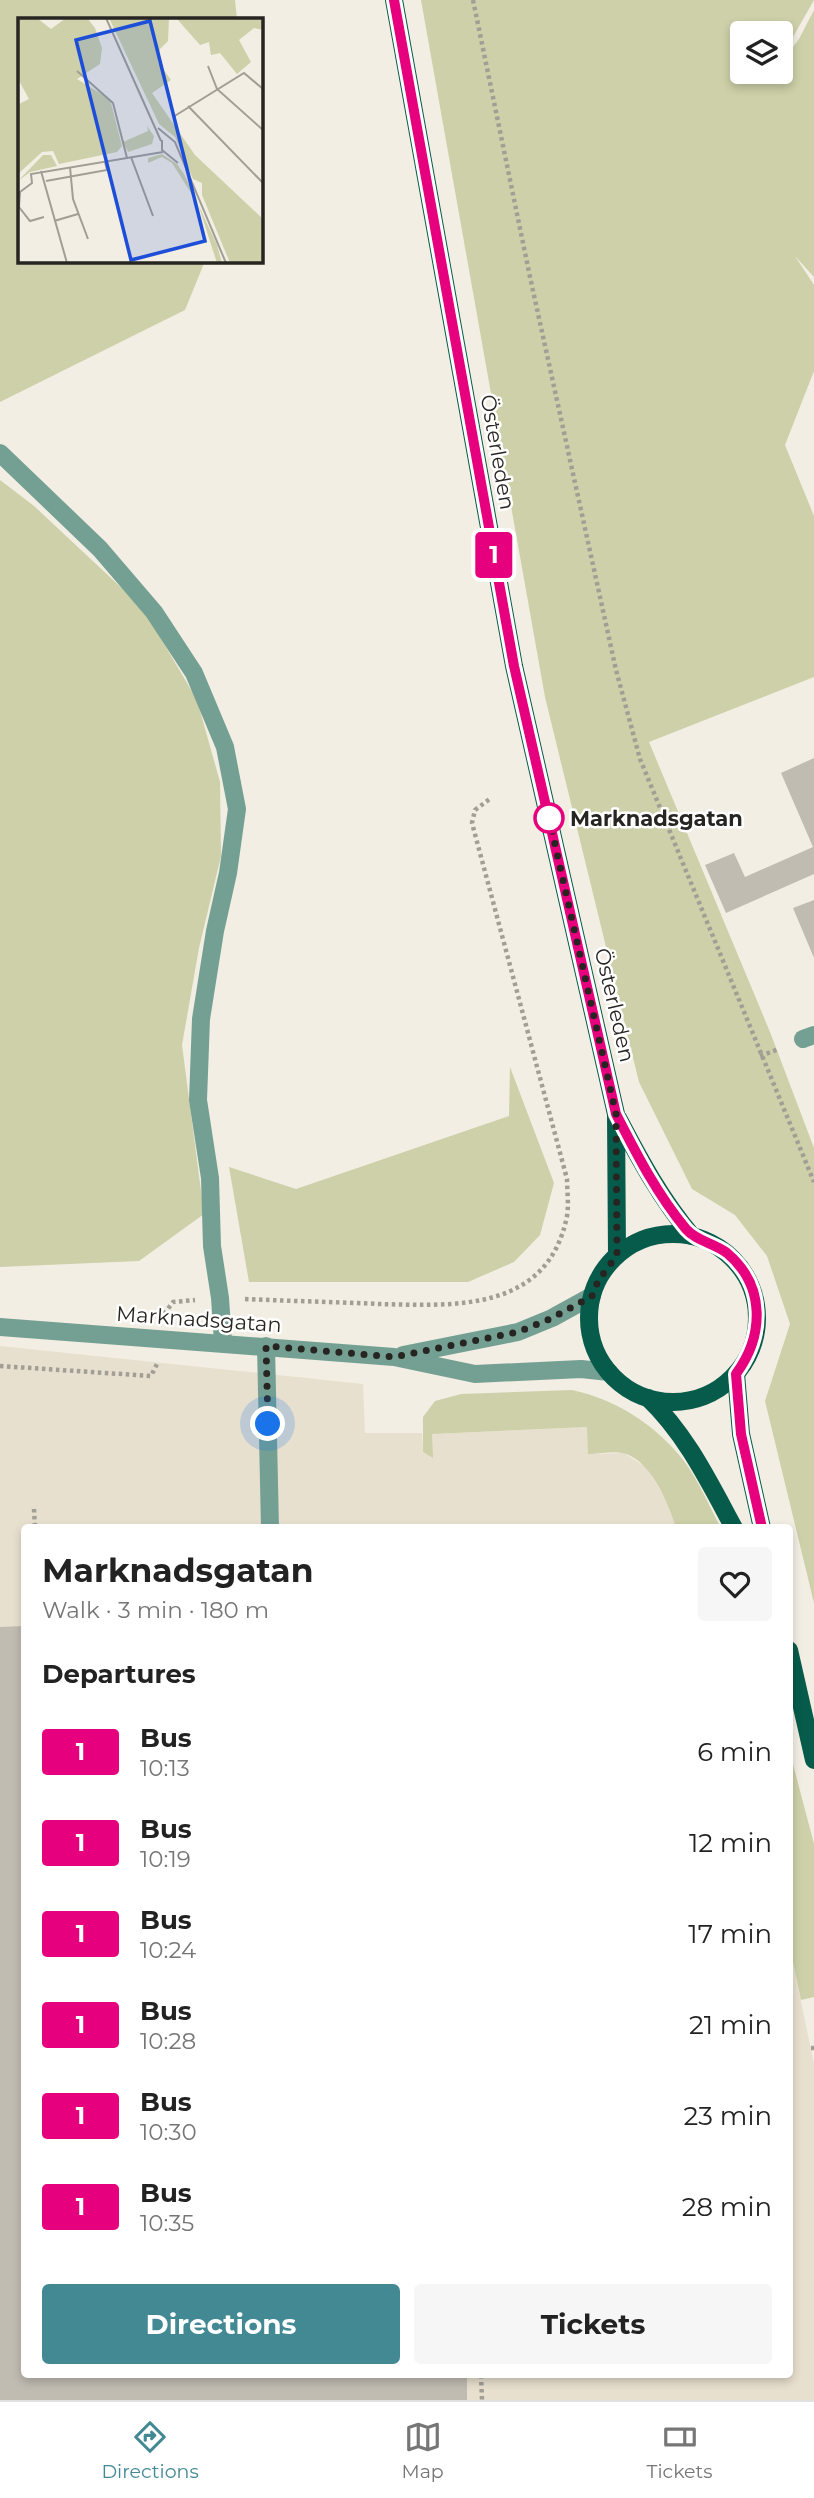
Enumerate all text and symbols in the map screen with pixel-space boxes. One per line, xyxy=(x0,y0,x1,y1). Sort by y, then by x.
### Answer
inset map xyxy=(18,18,262,262)
map controls xyxy=(730,21,793,84)
button: layers xyxy=(730,21,793,84)
street label: Österleden xyxy=(476,393,520,511)
line badge: 1 xyxy=(471,532,517,578)
text: 1 xyxy=(489,540,499,569)
marker: Marknadsgatan xyxy=(534,803,564,833)
place label: Marknadsgatan xyxy=(570,806,743,831)
street label: Österleden xyxy=(590,945,640,1065)
street label: Marknadsgatan xyxy=(116,1301,282,1337)
your location xyxy=(250,1406,285,1441)
button: heart xyxy=(698,1547,772,1621)
text: Marknadsgatan xyxy=(42,1550,314,1590)
text: Walk · 3 min · 180 m xyxy=(42,1596,269,1624)
text: Departures xyxy=(42,1658,196,1690)
text: Bus xyxy=(140,1722,192,1754)
text: 6 min xyxy=(697,1736,772,1768)
text: 1 xyxy=(76,1737,85,1766)
text: 10:13 xyxy=(140,1754,190,1782)
text: Bus xyxy=(140,1813,192,1845)
text: 12 min xyxy=(689,1827,772,1859)
text: 1 xyxy=(76,1828,85,1857)
text: 10:19 xyxy=(140,1845,191,1873)
text: Bus xyxy=(140,1904,192,1936)
text: 17 min xyxy=(688,1918,772,1950)
text: 1 xyxy=(76,1919,85,1948)
text: 10:24 xyxy=(140,1936,196,1964)
text: Bus xyxy=(140,1995,192,2027)
text: 21 min xyxy=(689,2009,772,2041)
text: 1 xyxy=(76,2010,85,2039)
text: 10:28 xyxy=(140,2027,196,2055)
text: Bus xyxy=(140,2086,192,2118)
text: 23 min xyxy=(684,2100,772,2132)
text: 1 xyxy=(76,2101,85,2130)
text: 10:30 xyxy=(140,2118,197,2146)
text: Bus xyxy=(140,2177,192,2209)
text: 28 min xyxy=(682,2191,772,2223)
text: 1 xyxy=(76,2192,85,2221)
text: 10:35 xyxy=(140,2209,194,2237)
button: Directions xyxy=(42,2284,400,2364)
button: Tickets xyxy=(414,2284,772,2364)
tab: Directions xyxy=(101,2418,199,2483)
tab: Map xyxy=(402,2418,444,2483)
tab: Tickets xyxy=(647,2418,713,2483)

